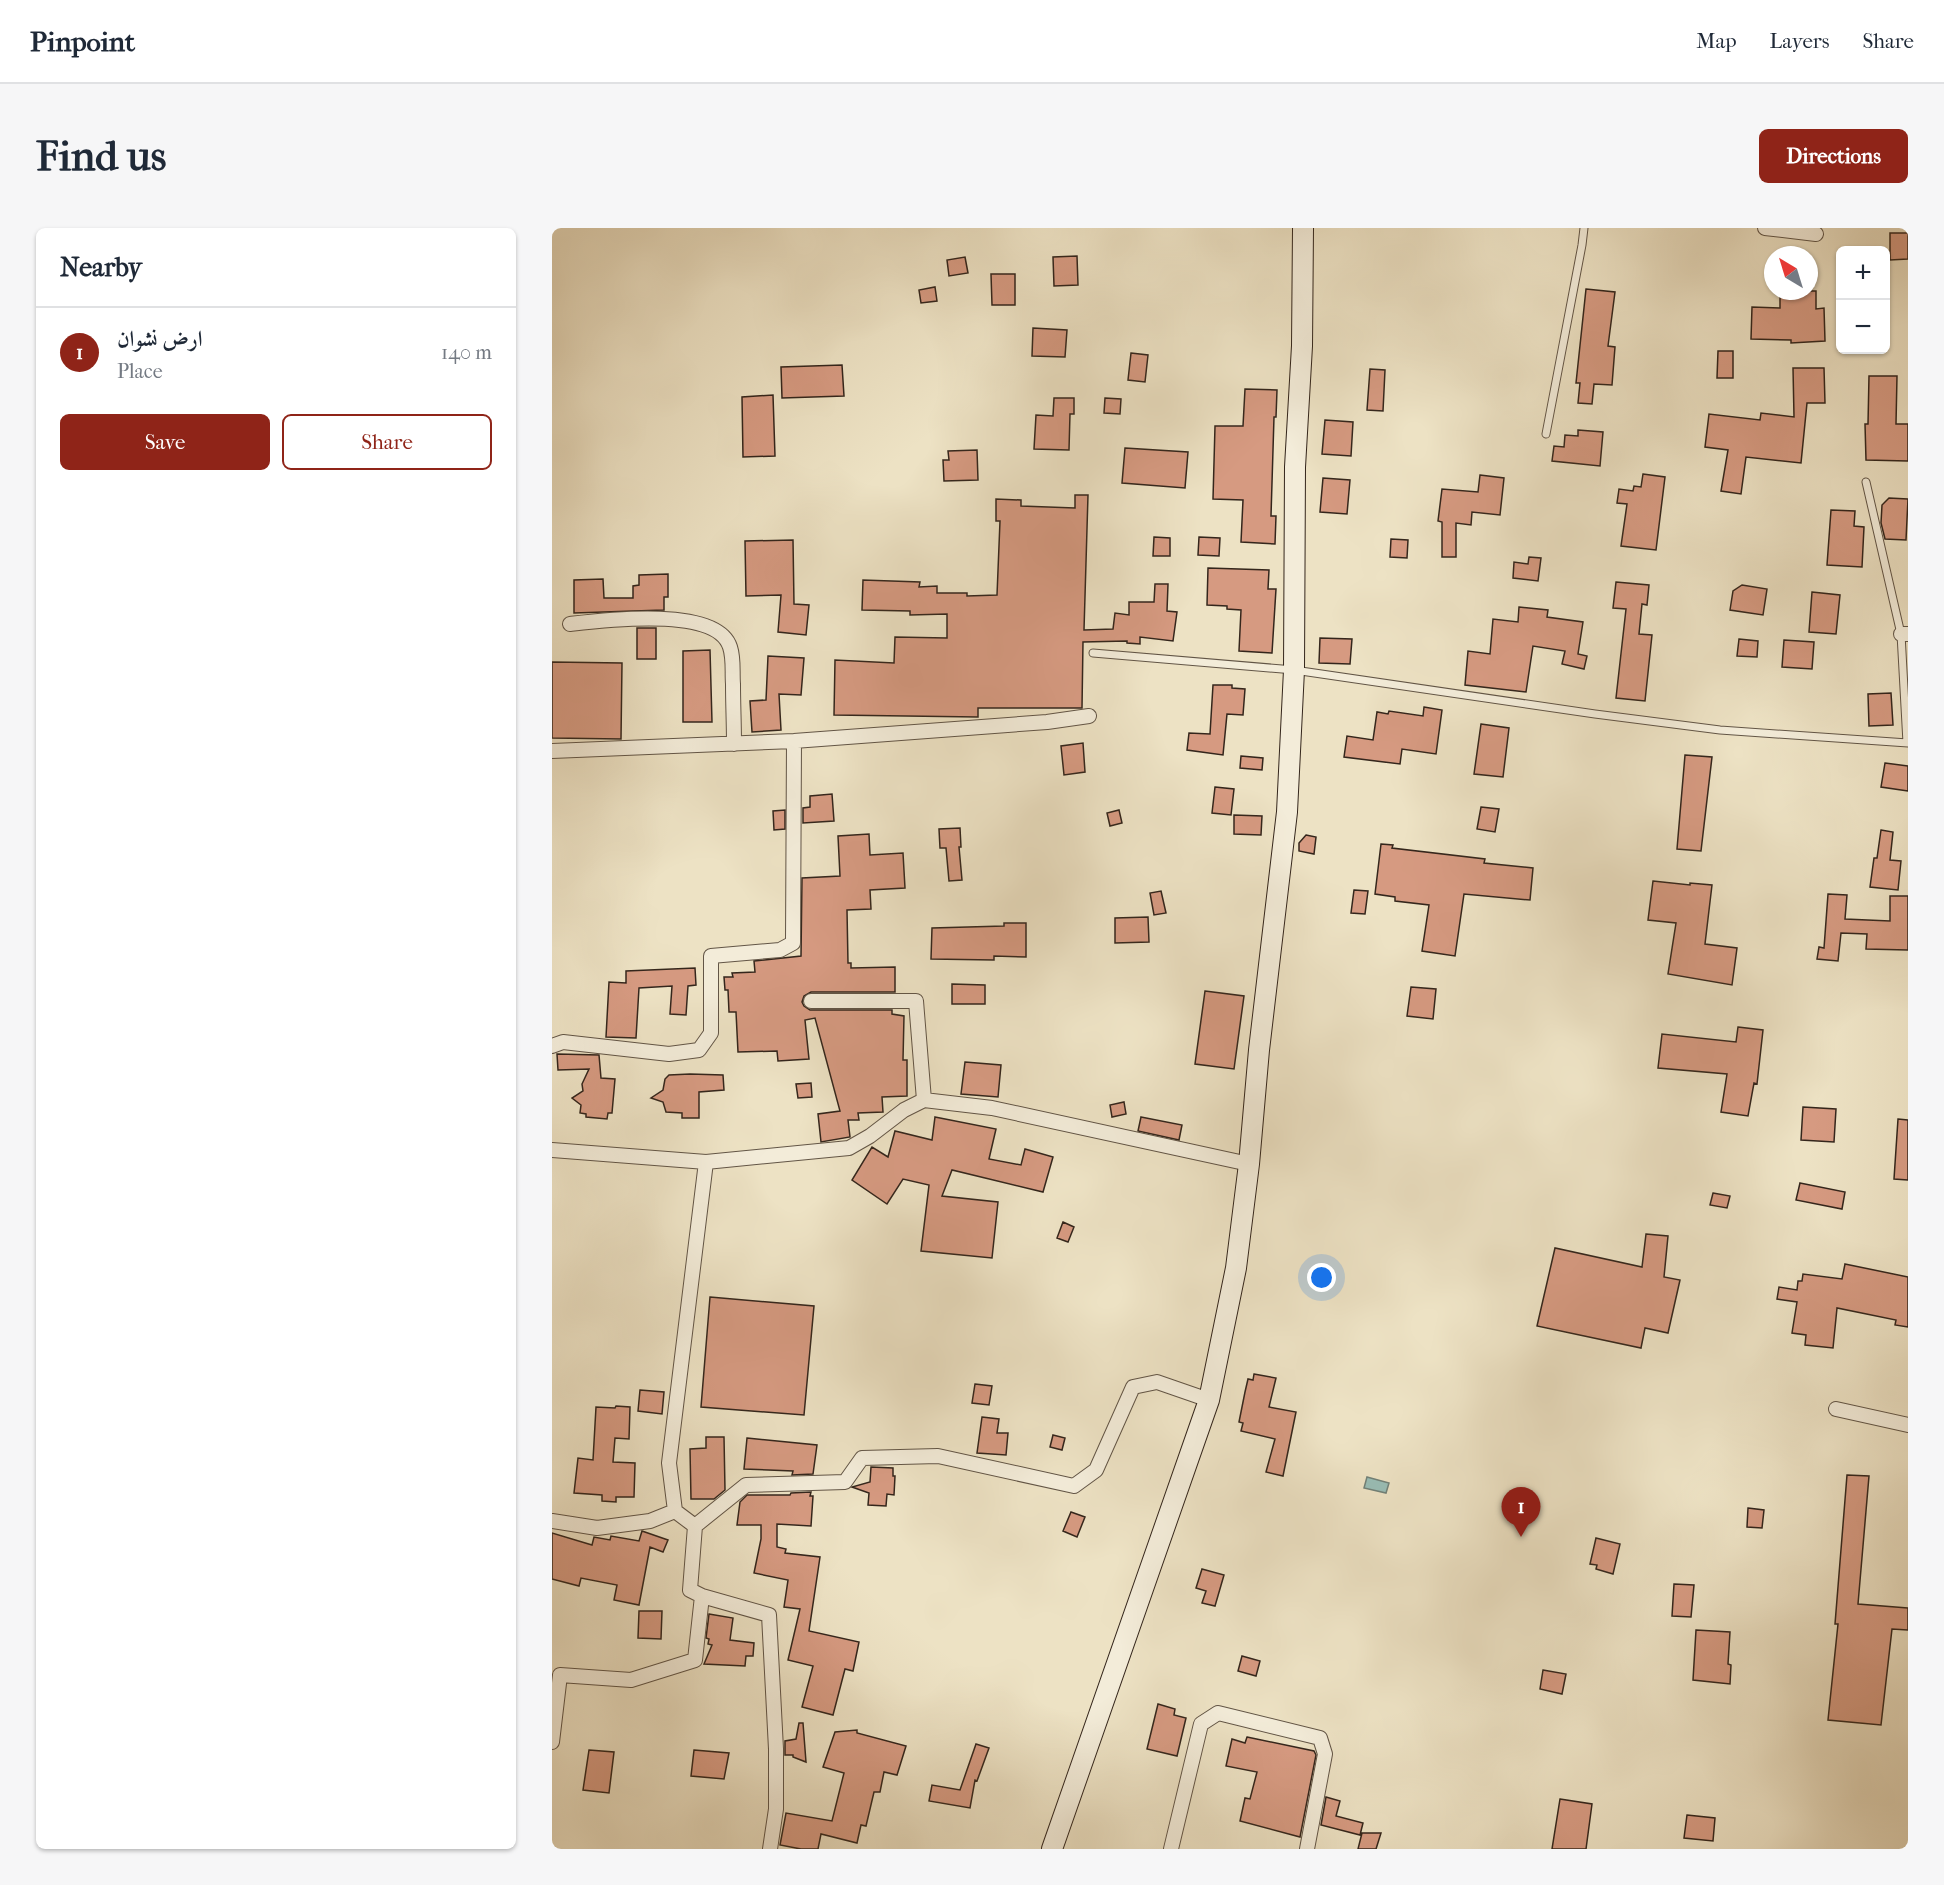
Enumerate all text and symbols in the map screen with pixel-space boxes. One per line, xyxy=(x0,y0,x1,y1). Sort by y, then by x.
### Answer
text: Pinpoint xyxy=(30,25,135,58)
text: Map xyxy=(1696,29,1737,53)
text: Layers xyxy=(1770,29,1829,53)
text: Share xyxy=(1862,29,1914,53)
button: Directions xyxy=(1759,129,1908,183)
text: Find us xyxy=(36,132,166,181)
north arrow xyxy=(1764,246,1818,300)
map controls xyxy=(1836,246,1890,354)
button: + xyxy=(1836,246,1890,300)
text: Nearby xyxy=(60,252,142,283)
button: − xyxy=(1836,300,1890,354)
text: ارض نشوان xyxy=(117,326,203,352)
text: 1 xyxy=(76,341,83,364)
text: 140 m xyxy=(441,341,492,364)
text: Place xyxy=(117,360,163,383)
button: Save xyxy=(60,414,270,470)
button: Share xyxy=(282,414,492,470)
your location xyxy=(1307,1263,1336,1292)
pin: 1 xyxy=(1502,1488,1540,1537)

